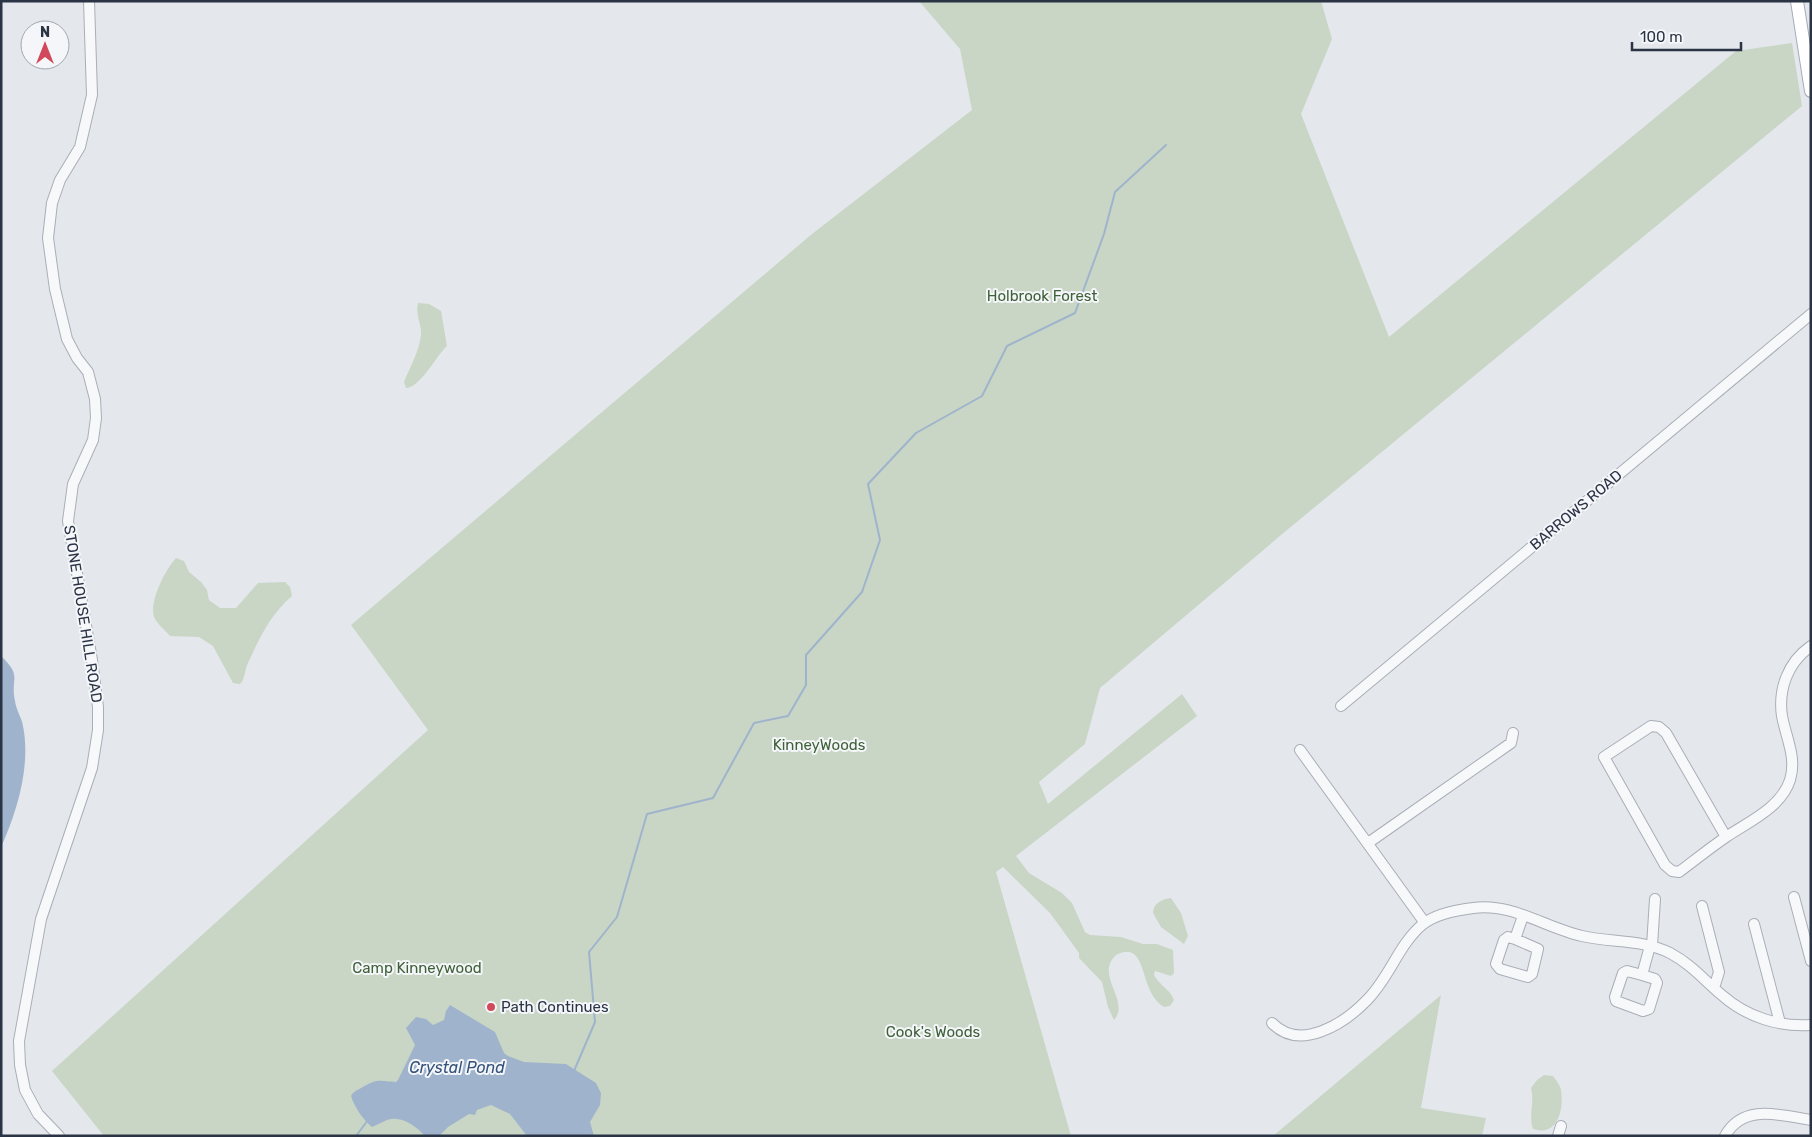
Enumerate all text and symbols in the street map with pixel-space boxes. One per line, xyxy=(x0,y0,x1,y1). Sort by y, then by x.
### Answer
north arrow xyxy=(20,20,70,70)
scale bar xyxy=(1632,20,1741,52)
text: N xyxy=(40,24,50,41)
text: 100 m xyxy=(1640,28,1682,46)
park label: Holbrook Forest xyxy=(987,287,1097,305)
street label: BARROWS ROAD xyxy=(1526,466,1626,554)
street label: STONE HOUSE HILL ROAD xyxy=(60,524,106,704)
park label: KinneyWoods xyxy=(773,736,866,754)
park label: Camp Kinneywood xyxy=(352,959,482,977)
place label: Path Continues xyxy=(501,998,609,1016)
marker: Path Continues xyxy=(485,1001,497,1013)
park label: Cook's Woods xyxy=(886,1023,981,1041)
water label: Crystal Pond xyxy=(409,1058,505,1077)

